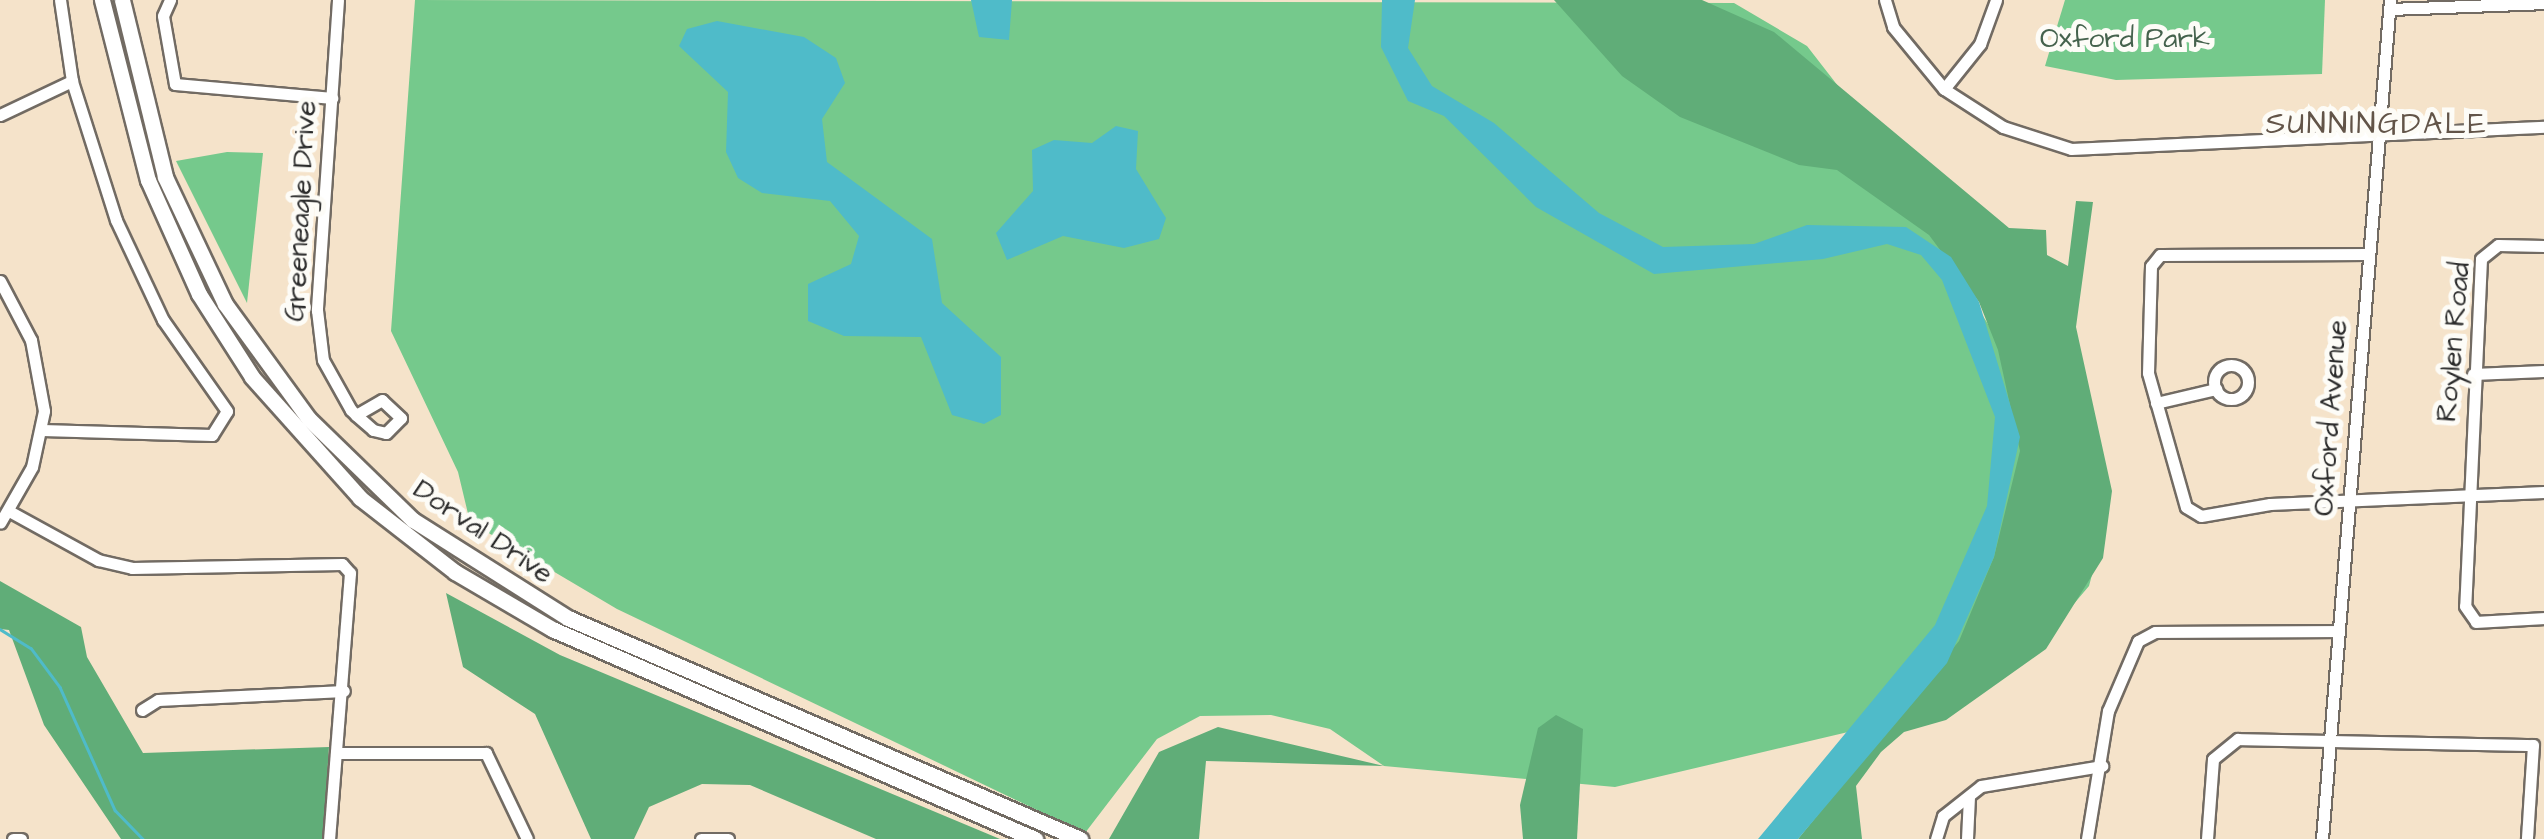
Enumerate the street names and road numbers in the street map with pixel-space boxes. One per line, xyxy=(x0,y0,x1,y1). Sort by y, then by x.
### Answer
street label: Greeneagle Drive xyxy=(278,100,324,322)
street label: Roylen Road xyxy=(2430,261,2478,423)
street label: Oxford Avenue xyxy=(2307,319,2355,517)
street label: Dorval Drive xyxy=(407,473,559,591)

